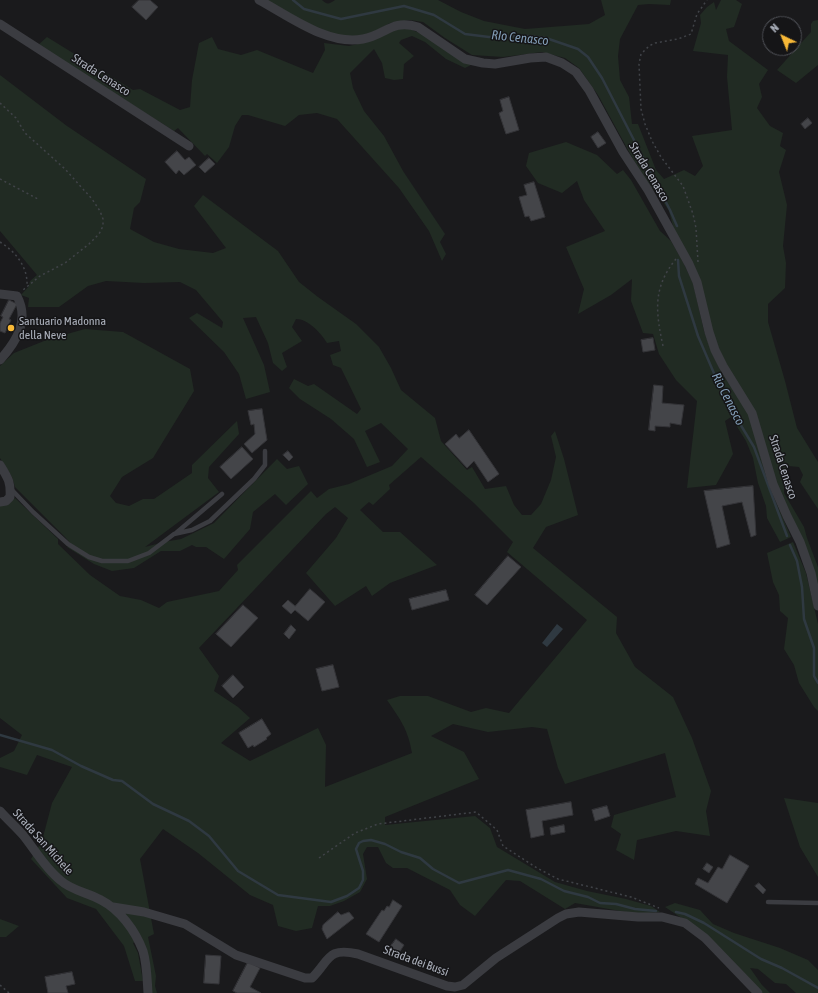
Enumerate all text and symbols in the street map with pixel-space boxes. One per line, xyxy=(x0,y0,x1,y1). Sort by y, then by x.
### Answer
north arrow xyxy=(762,16,802,56)
text: N xyxy=(768,21,781,35)
water label: RIo Cenasco xyxy=(491,27,549,49)
street label: Strada Cenasco xyxy=(69,51,133,99)
street label: Strada Cenasco xyxy=(626,140,672,204)
place label: Santuario Madonna della Neve xyxy=(19,314,106,342)
marker: Santuario Madonna della Neve xyxy=(6,323,16,333)
water label: Rio Cenasco xyxy=(708,370,748,428)
street label: Strada Cenasco xyxy=(766,433,800,501)
street label: Strada San Michele xyxy=(10,806,76,878)
street label: Strada dei Bussi xyxy=(381,943,451,979)

